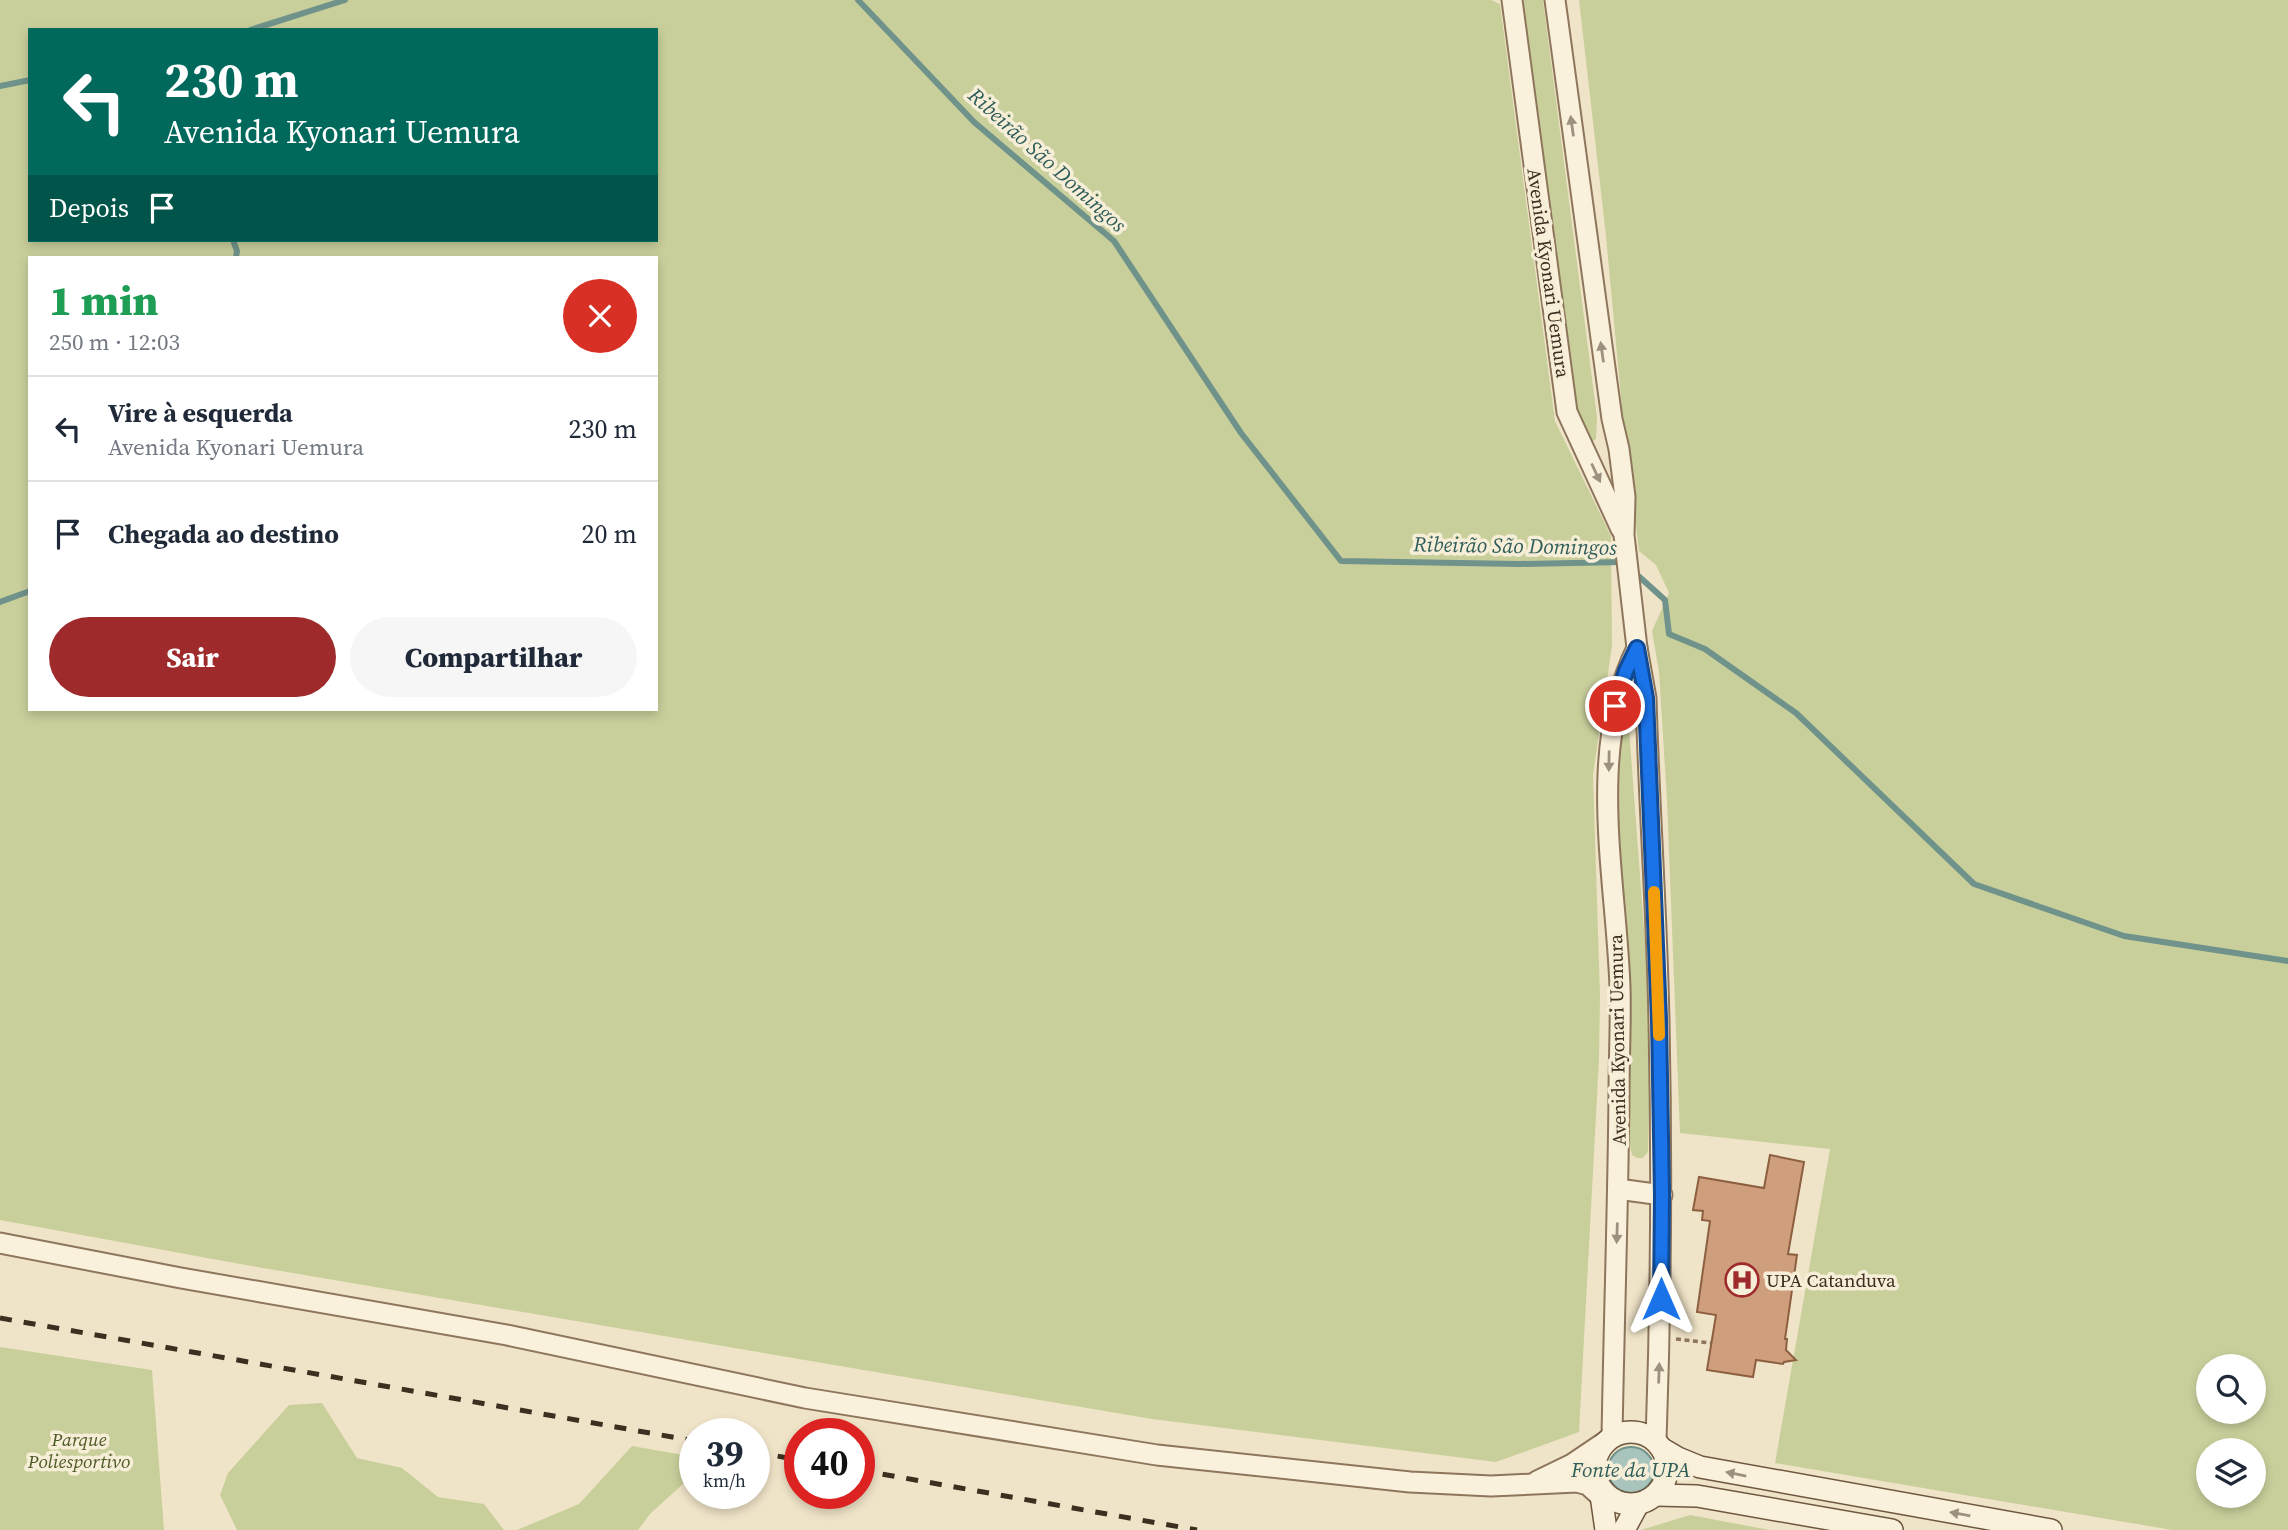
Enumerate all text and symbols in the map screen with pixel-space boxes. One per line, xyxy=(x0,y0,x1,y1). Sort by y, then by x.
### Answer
text: 230 m xyxy=(164,46,299,113)
icon: left xyxy=(49,56,140,147)
water label: Ribeirão São Domingos xyxy=(961,80,1133,239)
text: Avenida Kyonari Uemura xyxy=(164,110,520,154)
one-way arrow xyxy=(1566,115,1577,137)
street label: Avenida Kyonari Uemura xyxy=(1521,166,1577,380)
icon: arrive xyxy=(143,189,181,227)
text: Depois xyxy=(49,190,129,226)
text: 1 min xyxy=(49,271,159,329)
button: close xyxy=(563,279,637,353)
text: 250 m · 12:03 xyxy=(49,326,180,358)
one-way arrow xyxy=(1597,341,1608,363)
text: Vire à esquerda xyxy=(108,395,293,431)
icon: left xyxy=(49,410,87,448)
text: 230 m xyxy=(569,411,637,447)
text: Avenida Kyonari Uemura xyxy=(108,431,364,463)
one-way arrow xyxy=(1590,463,1601,484)
icon: arrive xyxy=(49,515,87,553)
text: Chegada ao destino xyxy=(108,516,339,552)
text: 20 m xyxy=(582,516,637,552)
water label: Ribeirão São Domingos xyxy=(1412,529,1617,562)
button: Sair xyxy=(49,617,336,697)
button: Compartilhar xyxy=(350,617,637,697)
pin xyxy=(1585,676,1645,736)
icon: arrive xyxy=(1596,687,1634,725)
one-way arrow xyxy=(1603,750,1615,772)
street label: Avenida Kyonari Uemura xyxy=(1602,934,1632,1146)
one-way arrow xyxy=(1611,1222,1623,1244)
hospital icon: UPA Catanduva xyxy=(1723,1261,1761,1299)
position arrow xyxy=(1624,1262,1698,1336)
place label: UPA Catanduva xyxy=(1766,1267,1896,1293)
map controls xyxy=(2196,1354,2266,1508)
button: search xyxy=(2196,1354,2266,1424)
one-way arrow xyxy=(1653,1362,1664,1384)
speed limit sign: 40 xyxy=(784,1418,875,1509)
park label: Parque Poliesportivo xyxy=(27,1426,130,1474)
text: 39 xyxy=(706,1430,743,1478)
button: layers xyxy=(2196,1438,2266,1508)
water label: Fonte da UPA xyxy=(1570,1455,1691,1484)
text: km/h xyxy=(703,1468,746,1493)
one-way arrow xyxy=(1725,1469,1747,1480)
one-way arrow xyxy=(1949,1508,1971,1519)

